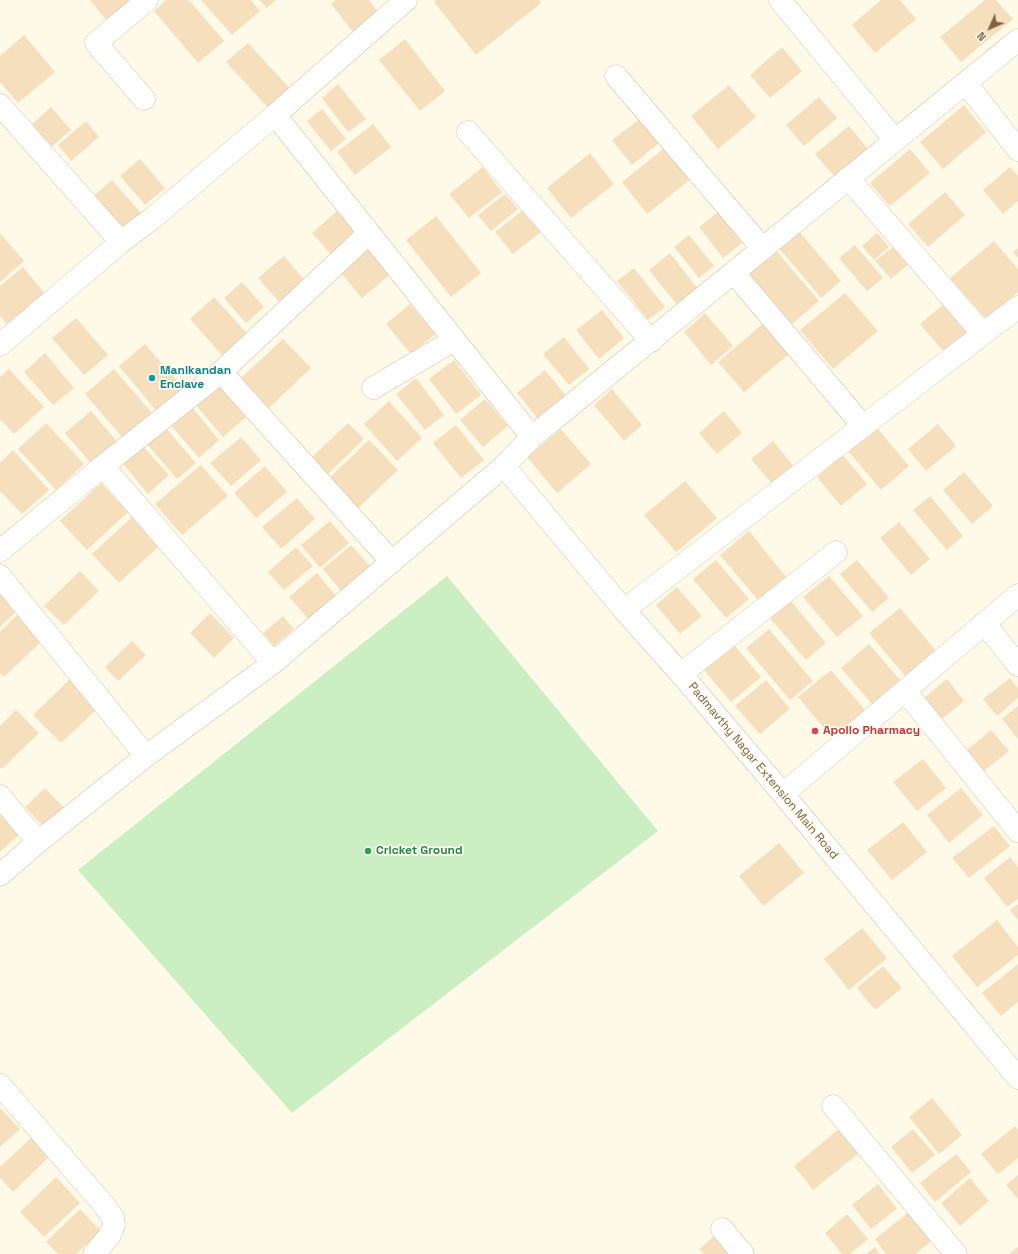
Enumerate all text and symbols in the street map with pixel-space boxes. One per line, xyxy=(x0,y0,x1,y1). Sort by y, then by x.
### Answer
north arrow xyxy=(970,8,1010,48)
text: N xyxy=(974,29,989,44)
place label: Manikandan Enclave xyxy=(160,364,231,392)
marker: Manikandan Enclave xyxy=(147,373,157,383)
street label: Padmavthy Nagar Extension Main Road xyxy=(685,680,841,862)
place label: Apollo Pharmacy xyxy=(823,724,920,738)
marker: Apollo Pharmacy xyxy=(810,726,820,736)
place label: Cricket Ground xyxy=(376,844,463,858)
marker: Cricket Ground xyxy=(363,846,373,856)

